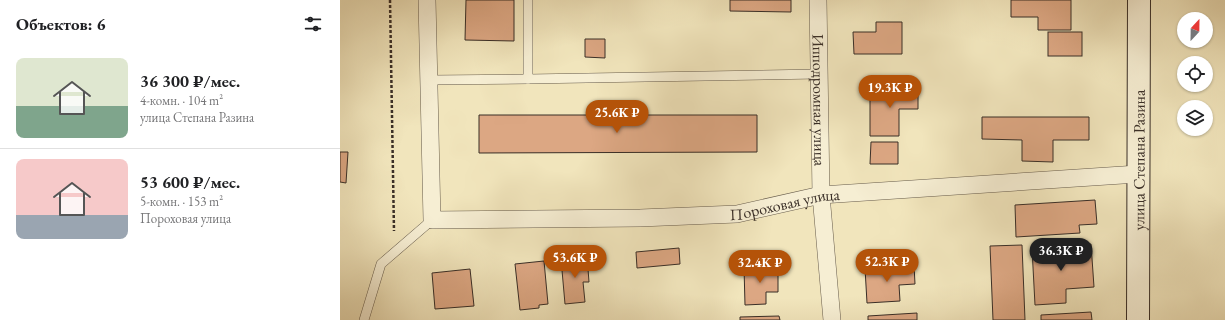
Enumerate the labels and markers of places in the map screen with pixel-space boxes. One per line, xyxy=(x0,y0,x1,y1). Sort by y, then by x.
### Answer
pin: 19.3K ₽ xyxy=(853,75,927,109)
pin: 25.6K ₽ xyxy=(580,100,654,134)
pin: 36.3K ₽ xyxy=(1024,238,1098,272)
pin: 53.6K ₽ xyxy=(538,245,612,279)
pin: 52.3K ₽ xyxy=(850,249,924,283)
pin: 32.4K ₽ xyxy=(723,250,797,284)

